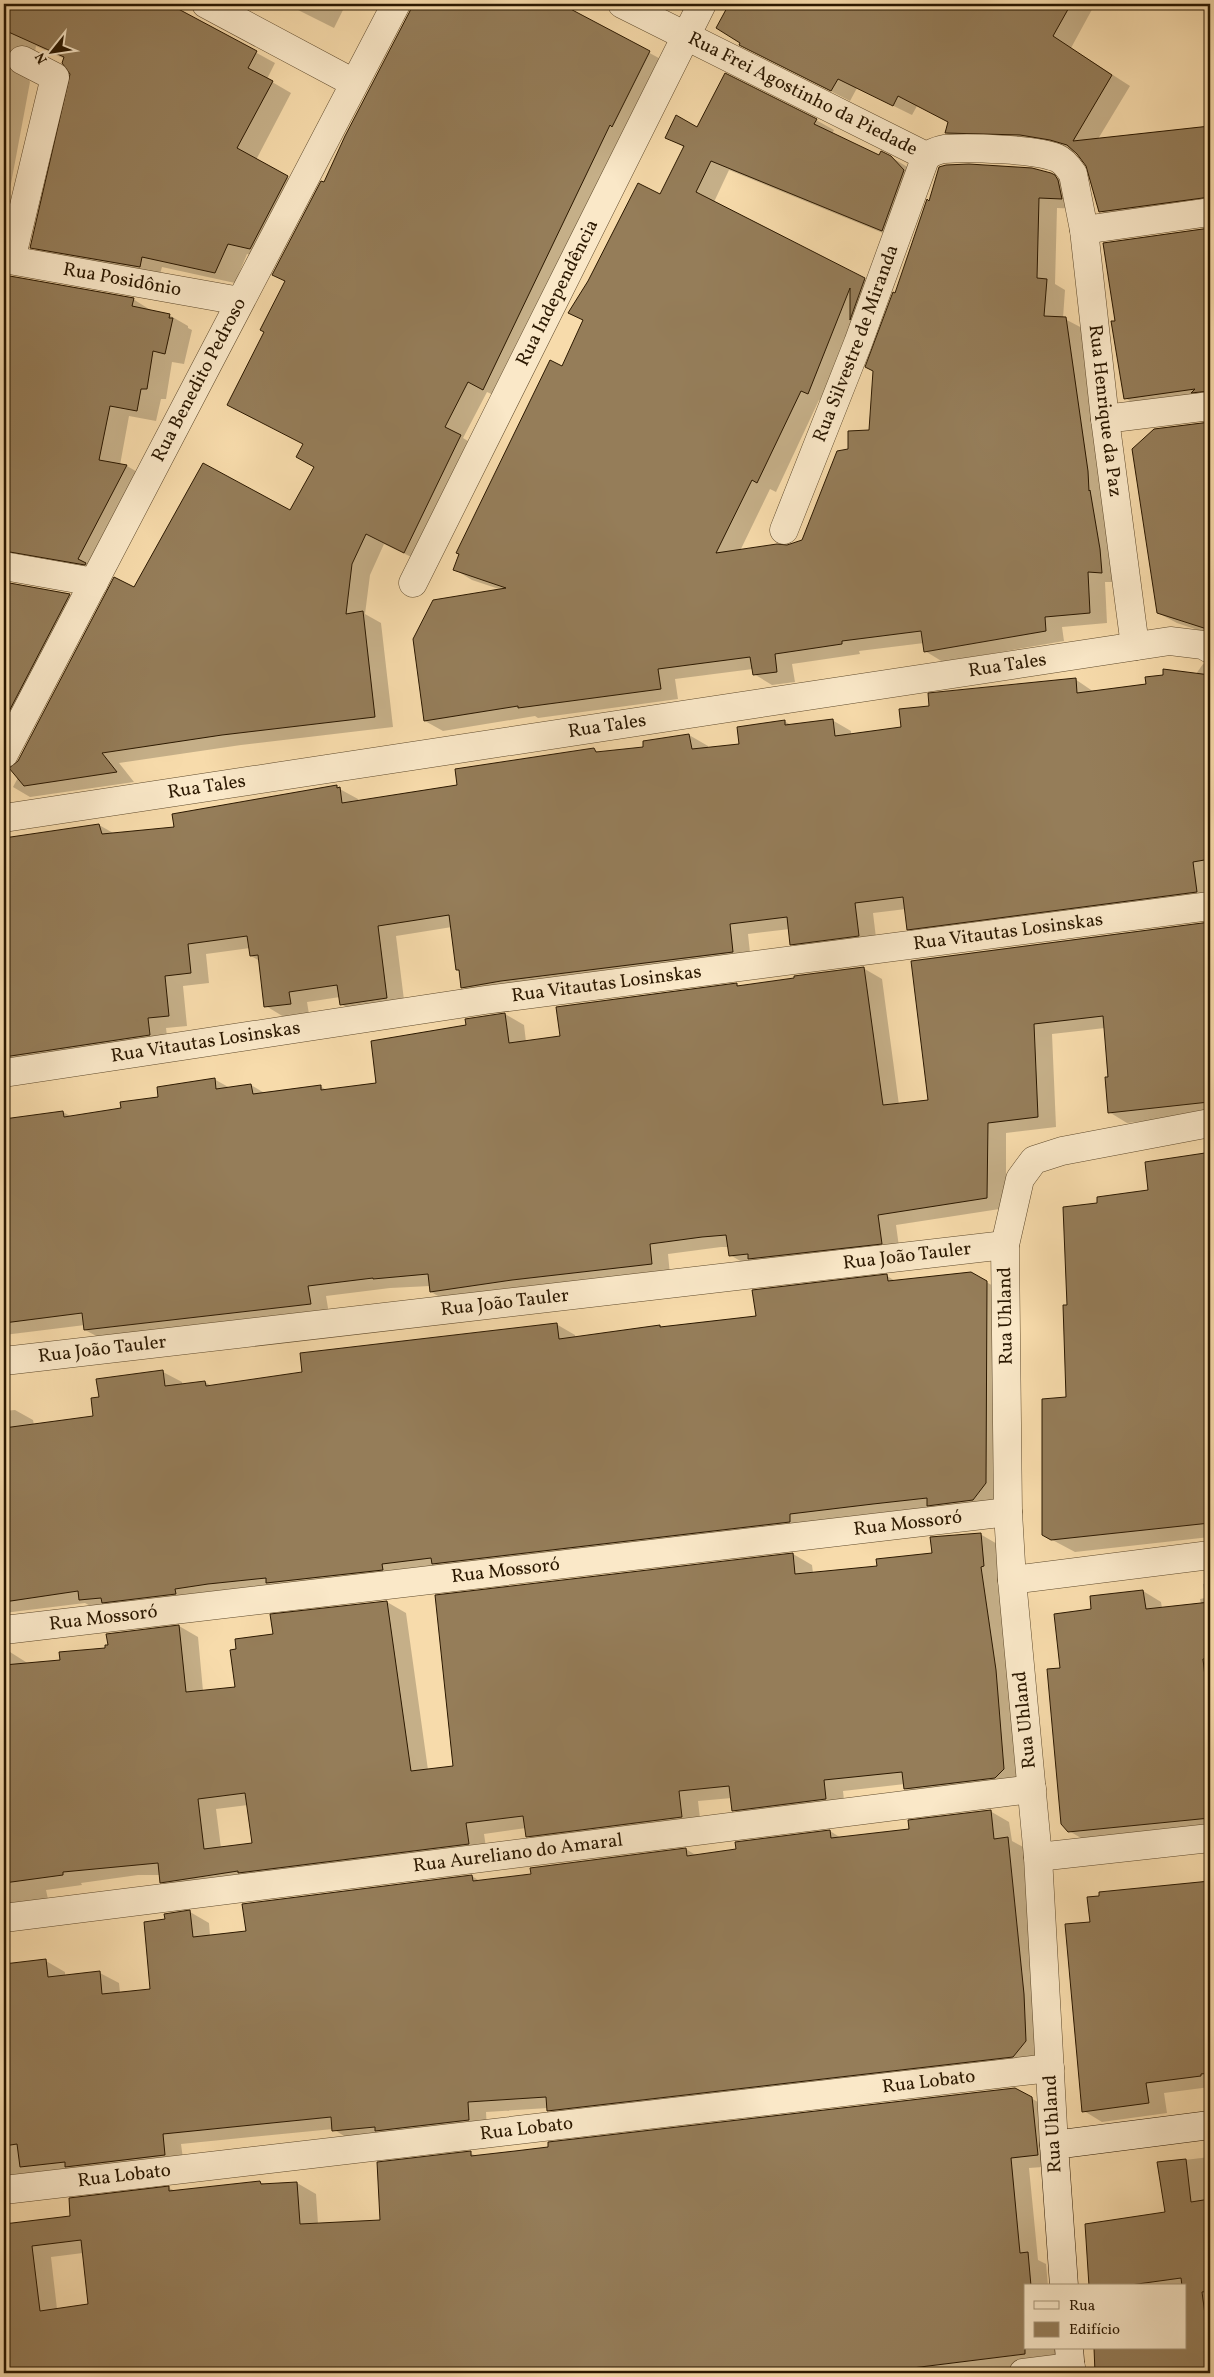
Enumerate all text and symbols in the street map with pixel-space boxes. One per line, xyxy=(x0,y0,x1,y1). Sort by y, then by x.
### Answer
street label: Rua Frei Agostinho da Piedade xyxy=(683,26,922,163)
north arrow xyxy=(28,28,78,78)
text: N xyxy=(31,49,53,67)
street label: Rua Independência xyxy=(510,215,605,371)
street label: Rua Silvestre de Miranda xyxy=(807,241,906,446)
street label: Rua Posidônio xyxy=(61,257,183,303)
street label: Rua Benedito Pedroso xyxy=(146,293,253,467)
street label: Rua Henrique da Paz xyxy=(1082,323,1128,498)
street label: Rua Tales xyxy=(967,647,1048,684)
street label: Rua Tales xyxy=(566,708,648,745)
street label: Rua Tales xyxy=(166,768,248,806)
street label: Rua Vitautas Losinskas xyxy=(912,907,1105,957)
street label: Rua Vitautas Losinskas xyxy=(510,959,703,1009)
street label: Rua Vitautas Losinskas xyxy=(109,1015,302,1070)
street label: Rua João Tauler xyxy=(841,1236,973,1277)
street label: Rua Uhland xyxy=(992,1267,1020,1365)
street label: Rua João Tauler xyxy=(439,1283,570,1323)
street label: Rua João Tauler xyxy=(37,1329,168,1370)
street label: Rua Mossoró xyxy=(852,1505,963,1543)
street label: Rua Mossoró xyxy=(450,1552,561,1590)
street label: Rua Mossoró xyxy=(48,1599,159,1638)
street label: Rua Uhland xyxy=(1007,1670,1043,1770)
street label: Rua Aureliano do Amaral xyxy=(412,1827,625,1880)
street label: Rua Lobato xyxy=(881,2064,977,2100)
street label: Rua Uhland xyxy=(1037,2074,1069,2174)
street label: Rua Lobato xyxy=(478,2111,575,2147)
street label: Rua Lobato xyxy=(76,2158,172,2194)
legend xyxy=(1024,2284,1186,2350)
text: Rua xyxy=(1069,2296,1095,2317)
text: Edifício xyxy=(1069,2320,1120,2341)

